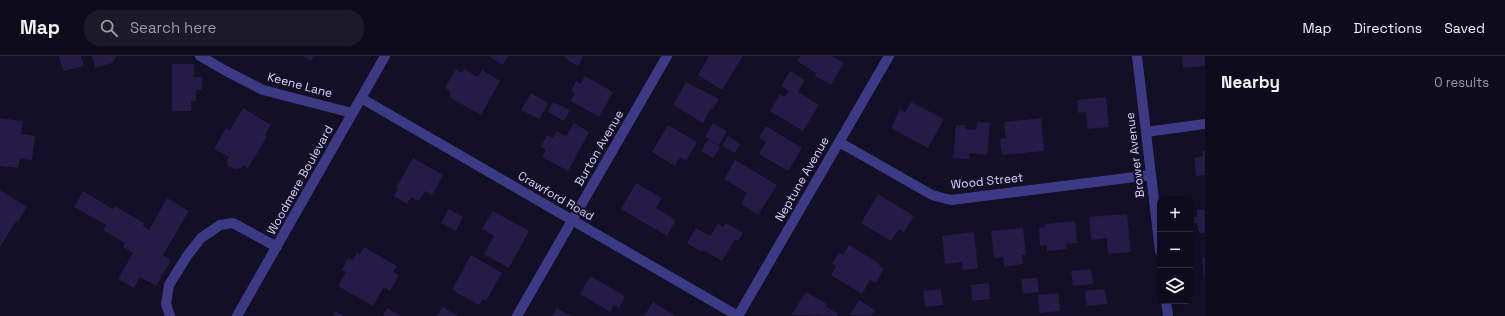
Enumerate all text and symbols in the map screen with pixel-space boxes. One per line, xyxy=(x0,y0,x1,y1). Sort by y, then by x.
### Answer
search box xyxy=(84,10,364,46)
text: Map xyxy=(20,15,60,40)
icon: search xyxy=(98,17,120,39)
text: Search here xyxy=(130,18,216,37)
text: Map xyxy=(1302,19,1332,37)
text: Directions xyxy=(1354,19,1422,37)
text: Saved xyxy=(1444,19,1485,37)
street label: Keene Lane xyxy=(266,69,334,101)
text: Nearby xyxy=(1221,71,1280,93)
text: 0 results xyxy=(1434,74,1489,91)
street label: Burton Avenue xyxy=(571,107,627,189)
street label: Brower Avenue xyxy=(1122,111,1148,199)
street label: Woodmere Boulevard xyxy=(263,123,337,237)
street label: Neptune Avenue xyxy=(771,134,833,224)
street label: Crawford Road xyxy=(515,168,597,224)
street label: Wood Street xyxy=(950,169,1024,193)
map controls xyxy=(1157,196,1193,304)
button: + xyxy=(1157,196,1193,232)
button: − xyxy=(1157,232,1193,268)
button: layers xyxy=(1157,268,1193,304)

